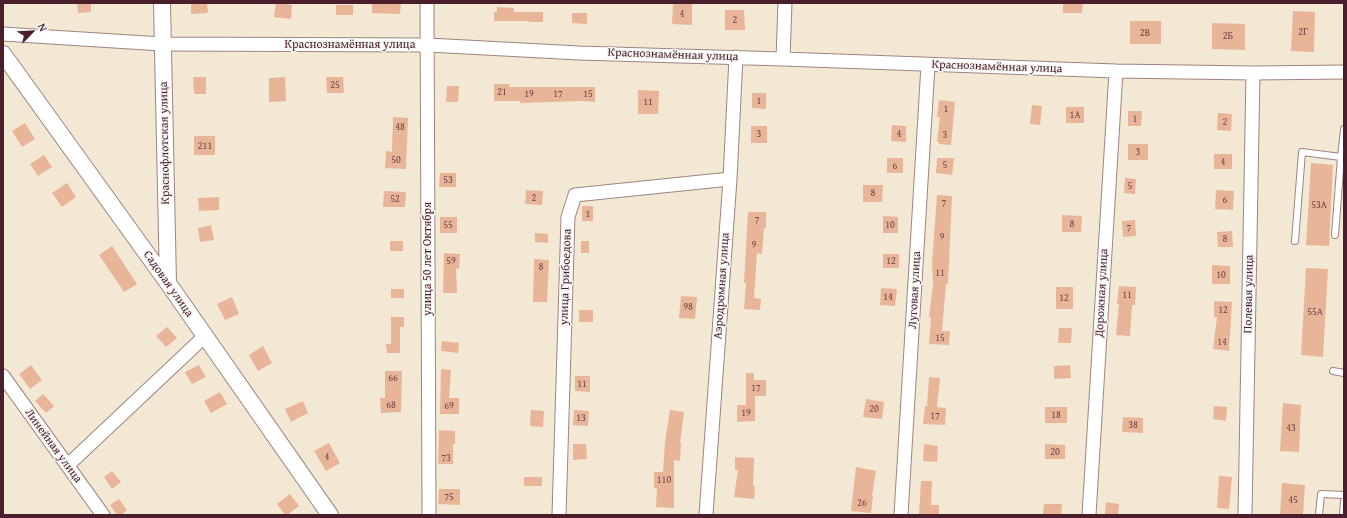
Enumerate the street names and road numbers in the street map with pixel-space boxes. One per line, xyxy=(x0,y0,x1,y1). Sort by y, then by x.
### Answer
street label: Краснознамённая улица xyxy=(285,38,415,52)
street label: Краснознамённая улица xyxy=(607,46,739,64)
street label: Краснознамённая улица xyxy=(931,58,1063,76)
street label: Краснофлотская улица xyxy=(157,81,173,205)
street label: улица 50 лет Октября xyxy=(421,202,435,316)
street label: улица Грибоедова xyxy=(557,228,575,326)
street label: Аэродромная улица xyxy=(711,232,733,340)
street label: Садовая улица xyxy=(140,248,196,320)
street label: Дорожная улица xyxy=(1092,248,1112,338)
street label: Луговая улица xyxy=(906,251,924,329)
street label: Полевая улица xyxy=(1241,254,1257,334)
street label: Линейная улица xyxy=(21,406,85,486)

